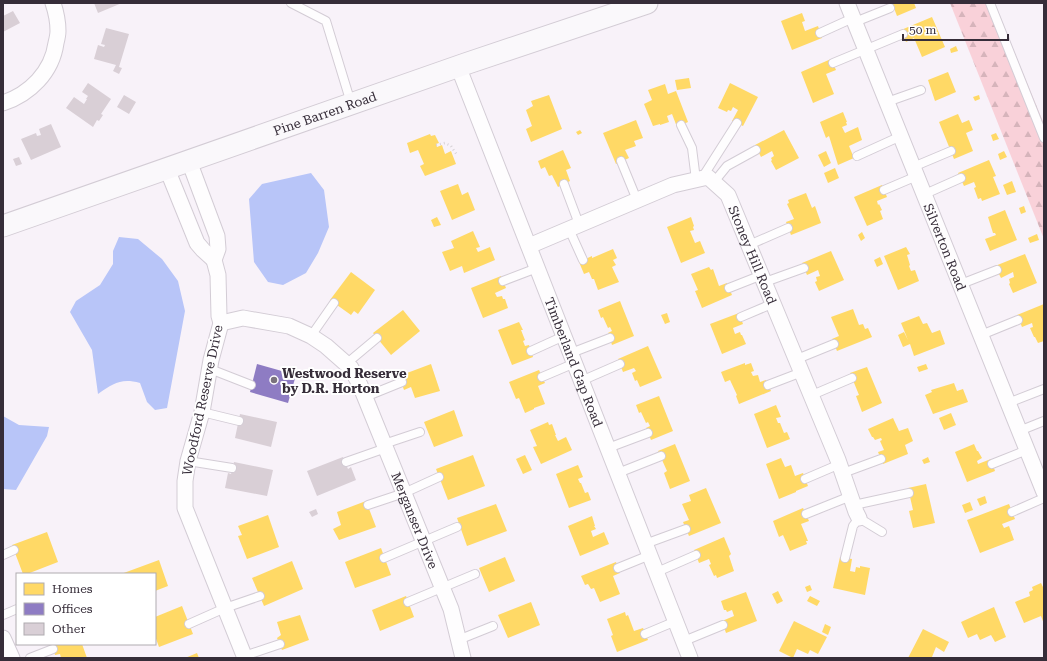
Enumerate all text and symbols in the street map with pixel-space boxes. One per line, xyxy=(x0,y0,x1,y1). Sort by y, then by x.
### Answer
scale bar xyxy=(903,16,1008,42)
text: 50 m xyxy=(909,23,936,37)
street label: Pine Barren Road xyxy=(271,88,379,139)
street label: Silverton Road xyxy=(921,201,969,294)
street label: Stoney Hill Road xyxy=(725,203,780,307)
street label: Timberland Gap Road xyxy=(541,295,606,430)
street label: Woodford Reserve Drive xyxy=(179,324,226,477)
place label: Westwood Reserve by D.R. Horton xyxy=(282,366,407,396)
marker: Westwood Reserve by D.R. Horton xyxy=(269,375,279,385)
street label: Merganser Drive xyxy=(388,470,441,571)
legend xyxy=(16,573,156,645)
text: Homes xyxy=(52,582,93,596)
text: Offices xyxy=(52,602,93,616)
text: Other xyxy=(52,622,85,636)

